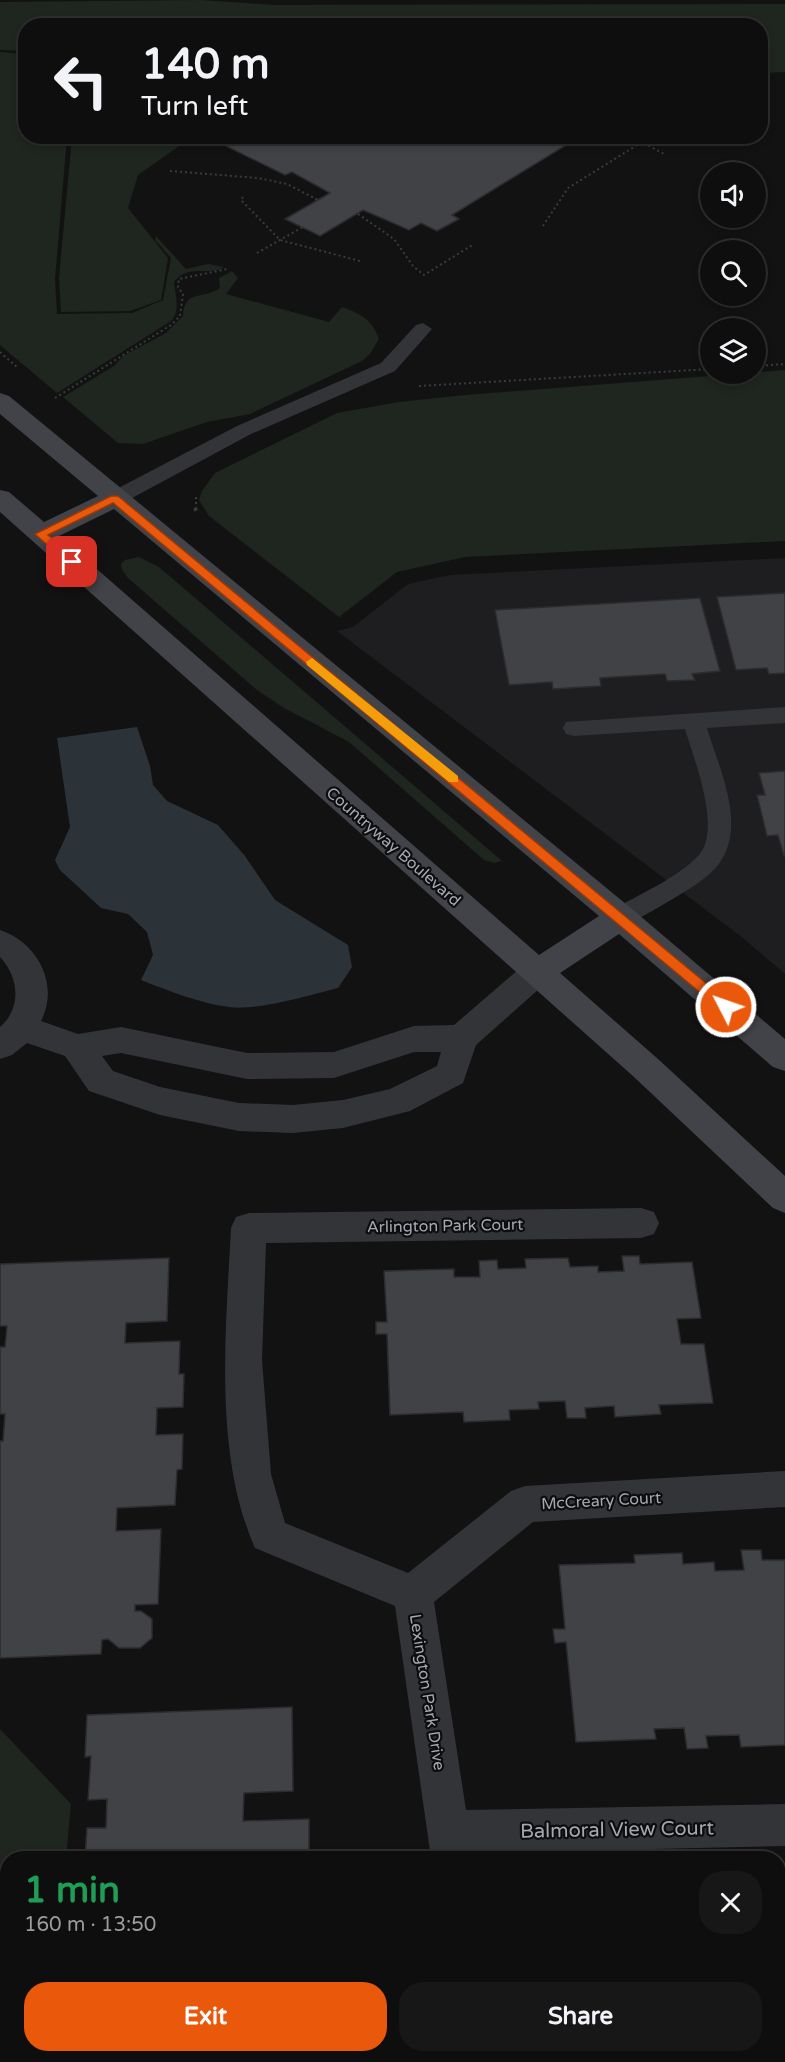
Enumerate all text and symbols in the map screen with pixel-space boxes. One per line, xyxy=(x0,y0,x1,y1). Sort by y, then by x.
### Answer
text: 140 m xyxy=(141,39,270,90)
icon: left xyxy=(42,42,120,120)
text: Turn left xyxy=(141,90,248,123)
map controls xyxy=(700,162,766,384)
button: sound xyxy=(700,162,766,228)
button: search xyxy=(700,240,766,306)
button: layers xyxy=(700,318,766,384)
pin xyxy=(46,536,97,587)
icon: arrive xyxy=(55,545,88,578)
street label: Countryway Boulevard xyxy=(322,783,465,911)
position arrow xyxy=(694,975,758,1039)
street label: Arlington Park Court xyxy=(367,1215,523,1237)
street label: McCreary Court xyxy=(541,1488,661,1514)
street label: Lexington Park Drive xyxy=(405,1613,449,1772)
street label: Balmoral View Court xyxy=(520,1816,714,1844)
text: 1 min xyxy=(24,1869,120,1912)
button: close xyxy=(699,1871,762,1934)
text: 160 m · 13:50 xyxy=(24,1913,156,1937)
button: Exit xyxy=(24,1982,387,2051)
button: Share xyxy=(399,1982,762,2051)

